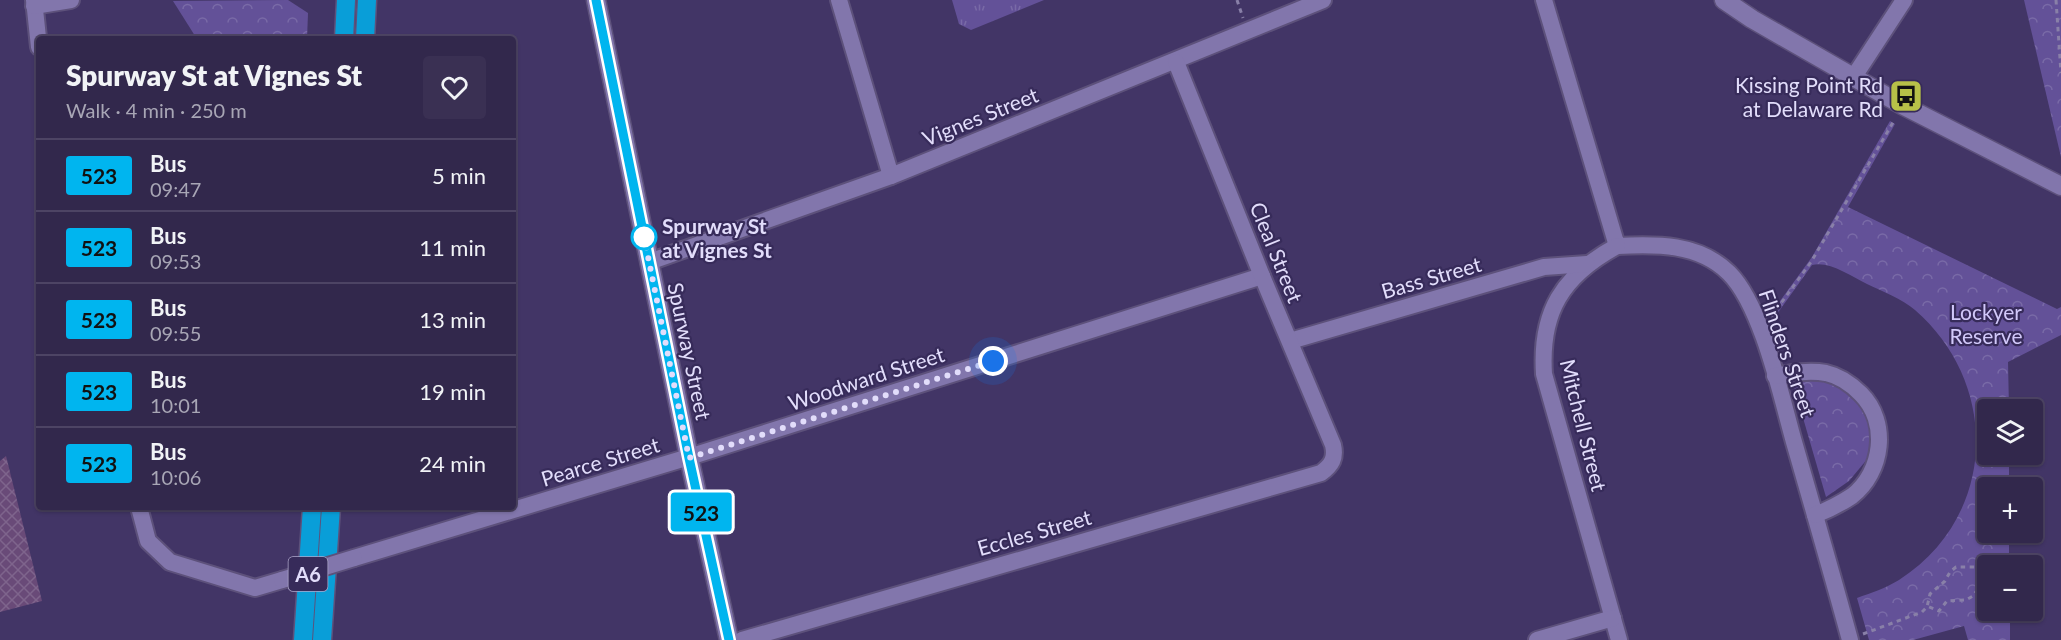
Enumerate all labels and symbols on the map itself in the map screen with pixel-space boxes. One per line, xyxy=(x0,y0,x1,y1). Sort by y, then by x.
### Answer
place label: Kissing Point Rd at Delaware Rd xyxy=(1735,72,1883,121)
bus stop icon: Kissing Point Rd at Delaware Rd xyxy=(1888,78,1924,114)
street label: Vignes Street xyxy=(918,81,1042,151)
street label: Cleal Street xyxy=(1246,198,1309,306)
place label: Spurway St at Vignes St xyxy=(662,213,772,262)
marker: Spurway St at Vignes St xyxy=(631,224,657,250)
street label: Bass Street xyxy=(1378,251,1484,303)
street label: Spurway Street xyxy=(663,280,717,422)
street label: Flinders Street xyxy=(1754,286,1822,421)
park label: Lockyer Reserve xyxy=(1949,299,2023,348)
street label: Woodward Street xyxy=(785,341,948,415)
your location xyxy=(978,346,1008,376)
street label: Mitchell Street xyxy=(1556,356,1613,494)
street label: Pearce Street xyxy=(538,431,663,491)
line badge: 523 xyxy=(666,492,736,532)
street label: Eccles Street xyxy=(974,504,1094,560)
road number: A6 xyxy=(288,557,328,591)

